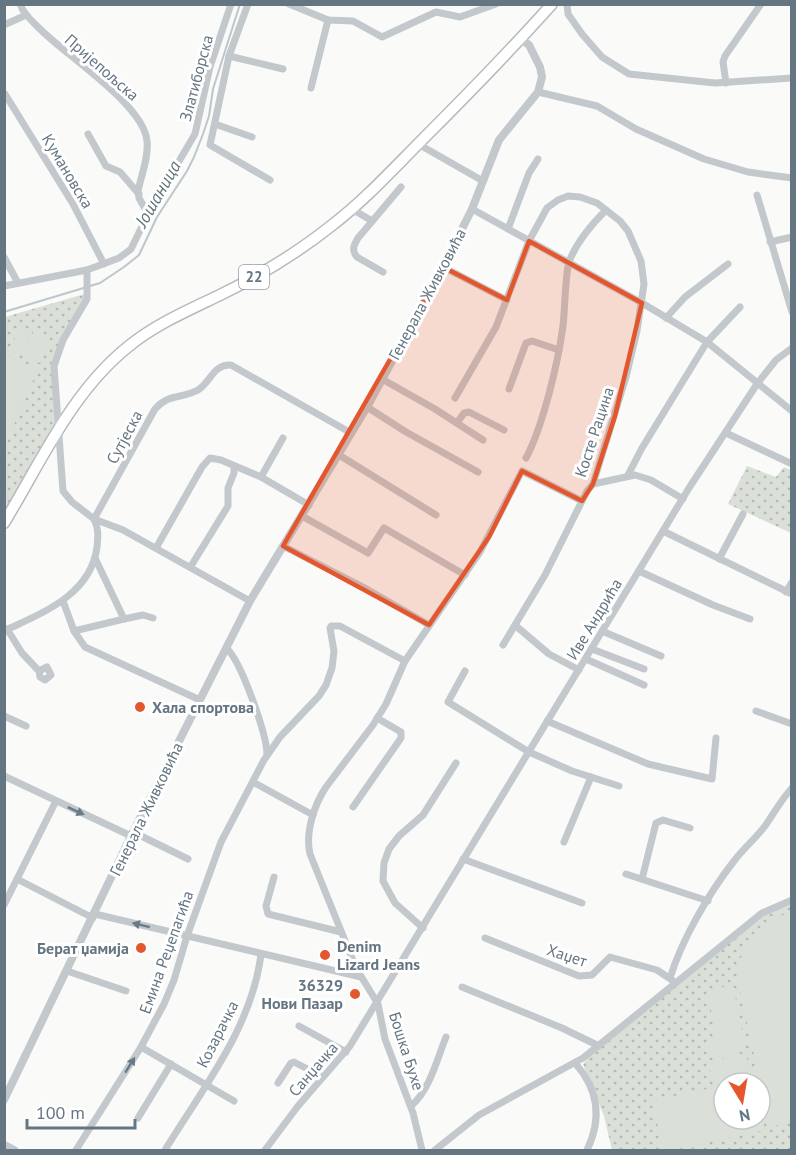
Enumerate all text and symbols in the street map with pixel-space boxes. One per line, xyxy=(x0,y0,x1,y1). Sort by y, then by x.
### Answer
street label: Пријепољска xyxy=(61,29,143,105)
street label: Златиборска xyxy=(175,33,217,123)
street label: Кумановска xyxy=(38,130,98,212)
water label: Јошаница xyxy=(128,156,186,233)
street label: Генерала Живковића xyxy=(384,225,470,363)
road number: 22 xyxy=(239,265,269,289)
street label: Косте Рацина xyxy=(570,385,618,479)
street label: Сутјеска xyxy=(102,407,146,467)
street label: Иве Андрића xyxy=(562,575,626,663)
place label: Хала спортова xyxy=(152,697,254,717)
marker: Хала спортова xyxy=(133,700,147,714)
street label: Генерала Живковића xyxy=(105,739,187,879)
one-way arrow xyxy=(68,806,85,815)
street label: Емина Реџепагића xyxy=(134,888,198,1016)
one-way arrow xyxy=(132,919,150,929)
place label: Denim Lizard Jeans xyxy=(337,936,420,974)
place label: Берат џамија xyxy=(37,938,129,958)
street label: Хаџет xyxy=(544,939,590,971)
marker: Берат џамија xyxy=(134,941,148,955)
marker: Denim Lizard Jeans xyxy=(318,948,332,962)
place label: 36329 Нови Пазар xyxy=(261,975,343,1013)
marker: 36329 Нови Пазар xyxy=(348,987,362,1001)
street label: Козарачка xyxy=(192,997,242,1071)
street label: Бошка Бухе xyxy=(385,1009,429,1093)
street label: Санџачка xyxy=(284,1038,342,1100)
one-way arrow xyxy=(124,1057,135,1073)
north arrow xyxy=(712,1071,772,1131)
scale bar xyxy=(27,1092,135,1130)
text: 100 m xyxy=(36,1101,85,1124)
text: N xyxy=(738,1105,752,1127)

